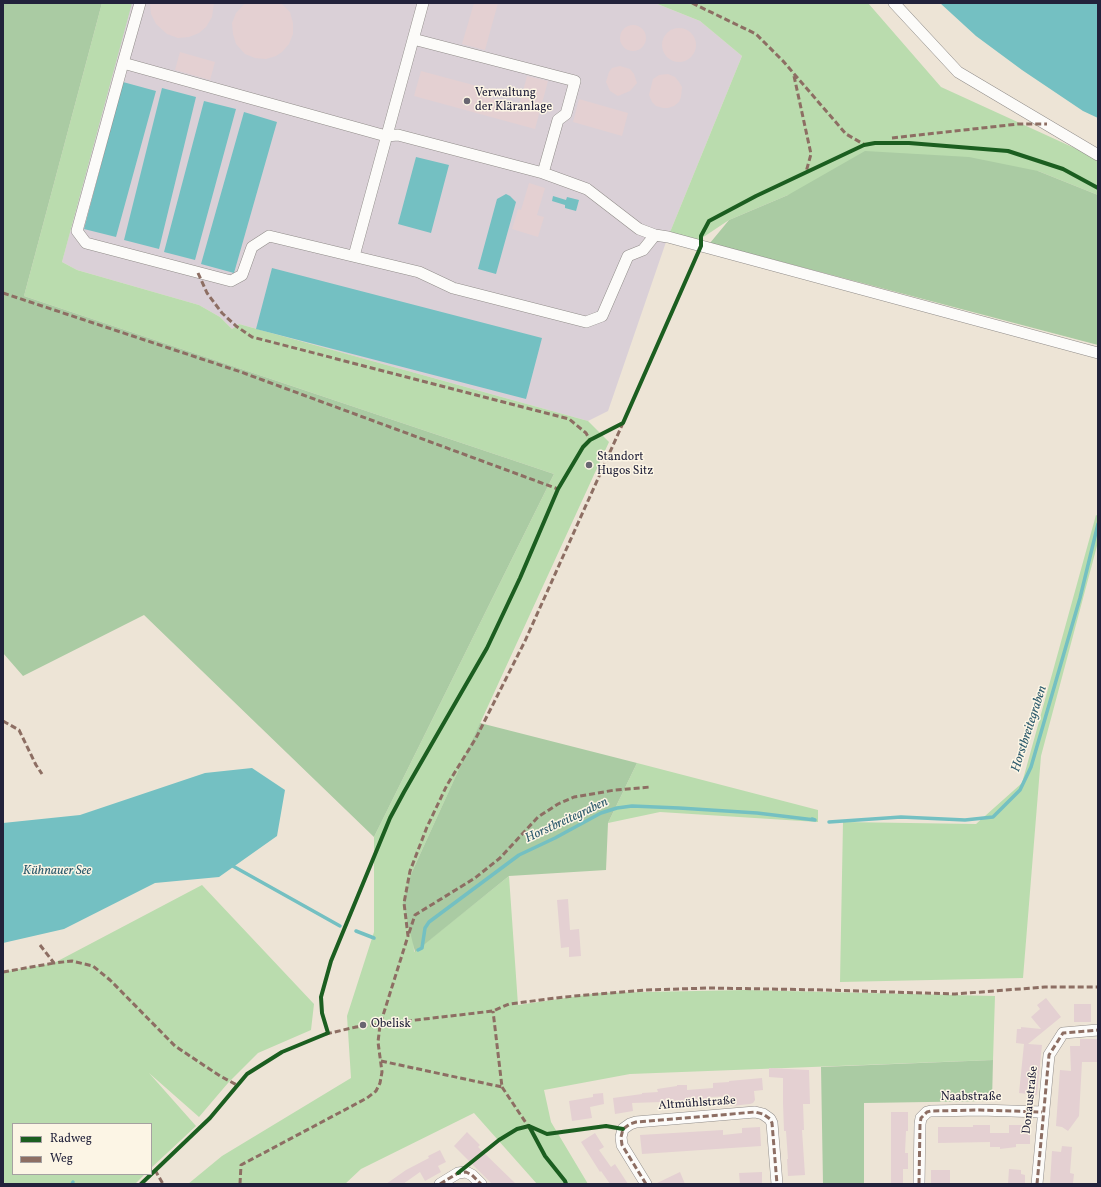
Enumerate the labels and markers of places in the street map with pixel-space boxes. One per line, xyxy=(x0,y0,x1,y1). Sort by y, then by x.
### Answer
place label: Verwaltung der Kläranlage xyxy=(475,87,552,115)
marker: Verwaltung der Kläranlage xyxy=(462,96,472,106)
place label: Standort Hugos Sitz xyxy=(597,451,653,479)
marker: Standort Hugos Sitz xyxy=(584,460,594,470)
place label: Obelisk xyxy=(371,1018,411,1032)
marker: Obelisk xyxy=(358,1020,368,1030)

